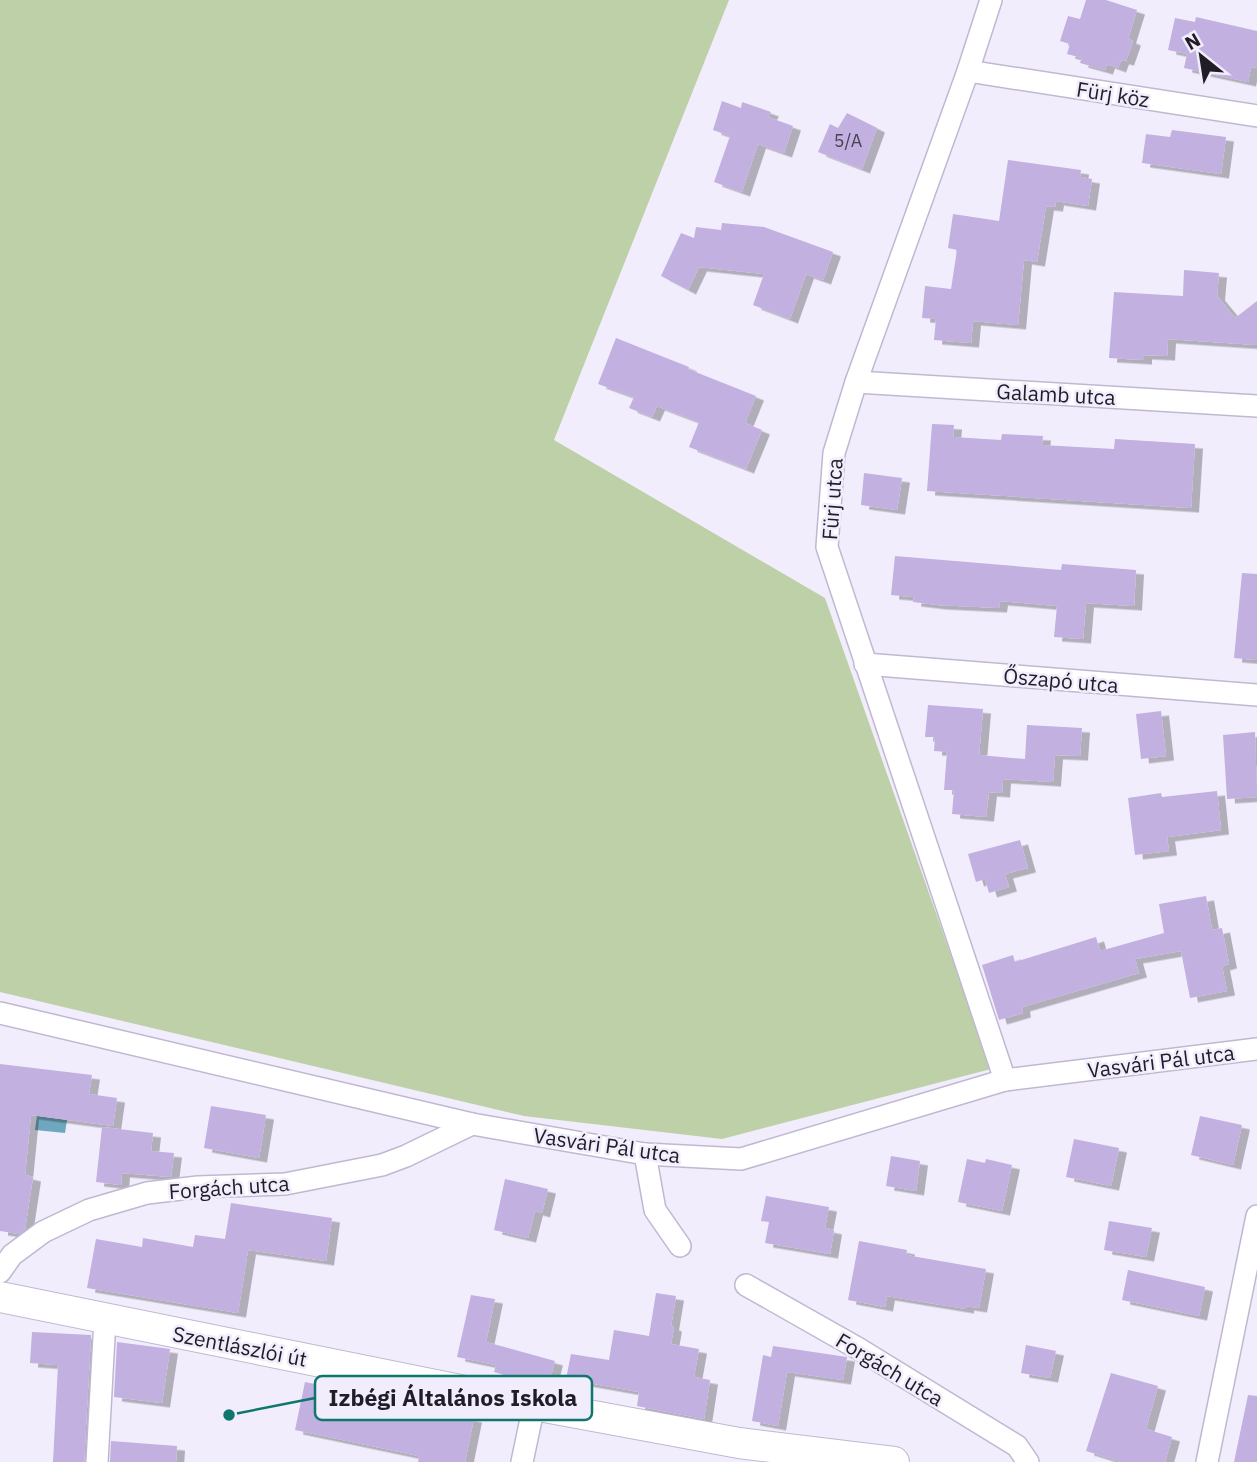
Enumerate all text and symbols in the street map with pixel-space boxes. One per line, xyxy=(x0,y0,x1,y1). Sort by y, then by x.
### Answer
north arrow xyxy=(1166,21,1236,91)
text: N xyxy=(1181,27,1204,55)
street label: Fürj köz xyxy=(1075,74,1152,114)
house number: 5/A xyxy=(834,129,863,152)
street label: Galamb utca xyxy=(996,377,1116,411)
street label: Fürj utca xyxy=(815,457,849,541)
street label: Őszapó utca xyxy=(1002,661,1120,699)
street label: Vasvári Pál utca xyxy=(1086,1038,1236,1084)
street label: Vasvári Pál utca xyxy=(532,1121,682,1169)
street label: Forgách utca xyxy=(168,1169,290,1205)
street label: Szentlászlói út xyxy=(170,1319,310,1373)
street label: Forgách utca xyxy=(831,1326,949,1412)
callout: Izbégi Általános Iskola xyxy=(315,1376,592,1420)
text: Izbégi Általános Iskola xyxy=(329,1382,577,1412)

